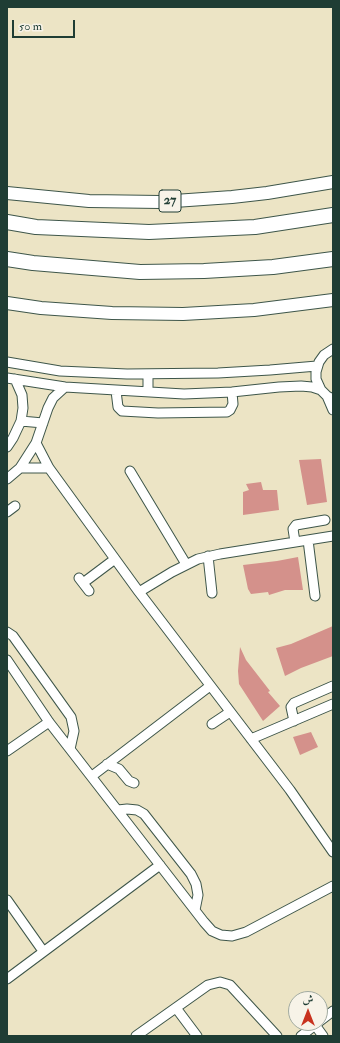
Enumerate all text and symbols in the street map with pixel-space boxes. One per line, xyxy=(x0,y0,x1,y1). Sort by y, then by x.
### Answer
scale bar xyxy=(14,12,77,38)
text: 50 m xyxy=(19,19,42,34)
road number: 27 xyxy=(159,190,181,212)
north arrow xyxy=(288,991,328,1031)
text: ش xyxy=(303,993,313,1006)

